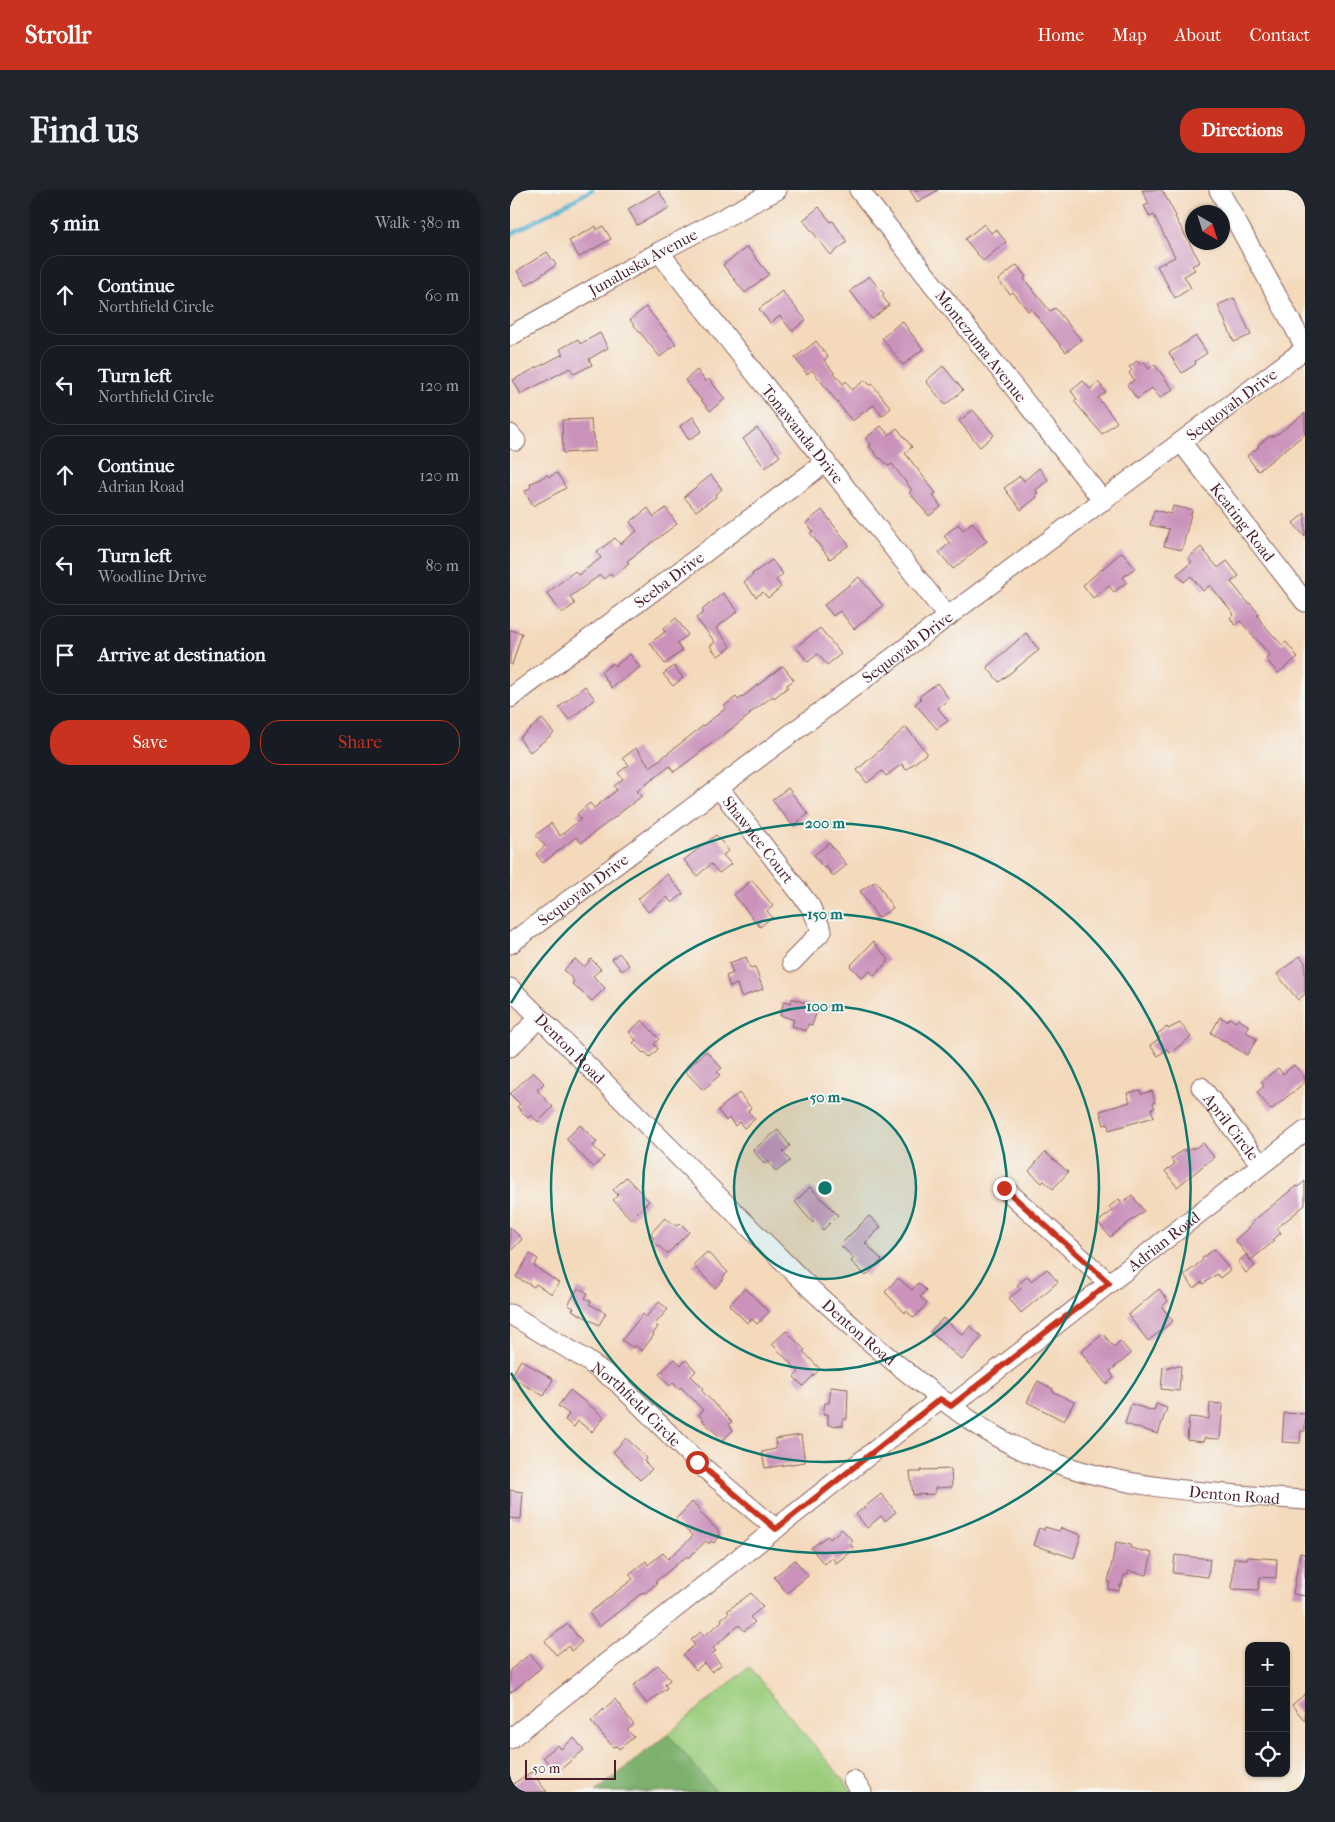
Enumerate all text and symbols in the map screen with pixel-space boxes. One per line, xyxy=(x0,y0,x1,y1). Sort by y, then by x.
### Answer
text: Strollr xyxy=(25,21,92,49)
text: Home xyxy=(1037,25,1084,46)
text: Map xyxy=(1112,25,1147,46)
text: About xyxy=(1175,25,1221,46)
text: Contact xyxy=(1249,25,1310,46)
button: Directions xyxy=(1180,108,1305,153)
text: Find us xyxy=(30,110,139,151)
north arrow xyxy=(1185,205,1230,250)
text: 5 min xyxy=(50,211,99,235)
text: Walk · 380 m xyxy=(375,213,460,232)
street label: Junaluska Avenue xyxy=(583,225,701,301)
text: Continue xyxy=(98,275,174,297)
icon: ahead xyxy=(51,281,79,309)
text: 60 m xyxy=(425,286,459,305)
street label: Montezuma Avenue xyxy=(931,286,1031,406)
text: Northfield Circle xyxy=(98,297,214,316)
street label: Sequoyah Drive xyxy=(1183,364,1281,445)
text: Turn left xyxy=(98,365,172,387)
icon: left xyxy=(51,371,79,399)
text: 120 m xyxy=(420,376,459,395)
street label: Tonawanda Drive xyxy=(758,381,848,487)
text: Northfield Circle xyxy=(98,387,214,406)
text: Continue xyxy=(98,455,174,477)
icon: ahead xyxy=(51,461,79,489)
text: 120 m xyxy=(420,466,459,485)
text: Adrian Road xyxy=(98,477,184,496)
street label: Keating Road xyxy=(1206,479,1279,565)
text: Turn left xyxy=(98,545,172,567)
street label: Seeba Drive xyxy=(630,548,708,612)
icon: left xyxy=(51,551,79,579)
text: 80 m xyxy=(425,556,459,575)
text: Woodline Drive xyxy=(98,567,206,586)
street label: Sequoyah Drive xyxy=(858,607,957,687)
icon: arrive xyxy=(51,641,79,669)
text: Arrive at destination xyxy=(98,644,266,666)
button: Save xyxy=(50,720,250,765)
button: Share xyxy=(260,720,460,765)
street label: Shawnee Court xyxy=(719,792,798,887)
text: 200 m xyxy=(805,814,845,832)
street label: Sequoyah Drive xyxy=(534,850,632,930)
text: 150 m xyxy=(807,905,843,923)
text: 100 m xyxy=(806,997,844,1015)
street label: Denton Road xyxy=(531,1009,609,1088)
text: 50 m xyxy=(810,1088,841,1106)
street label: April Circle xyxy=(1199,1089,1263,1164)
route end xyxy=(993,1177,1016,1200)
centre of rings xyxy=(816,1179,834,1197)
street label: Adrian Road xyxy=(1123,1207,1204,1276)
street label: Denton Road xyxy=(818,1295,900,1370)
street label: Northfield Circle xyxy=(588,1358,685,1451)
route start xyxy=(686,1451,709,1474)
street label: Denton Road xyxy=(1188,1482,1281,1508)
map controls xyxy=(1245,1642,1290,1777)
button: + xyxy=(1245,1642,1290,1687)
button: − xyxy=(1245,1687,1290,1732)
button: locate xyxy=(1245,1732,1290,1777)
scale bar xyxy=(525,1757,616,1780)
text: 50 m xyxy=(532,1760,560,1777)

